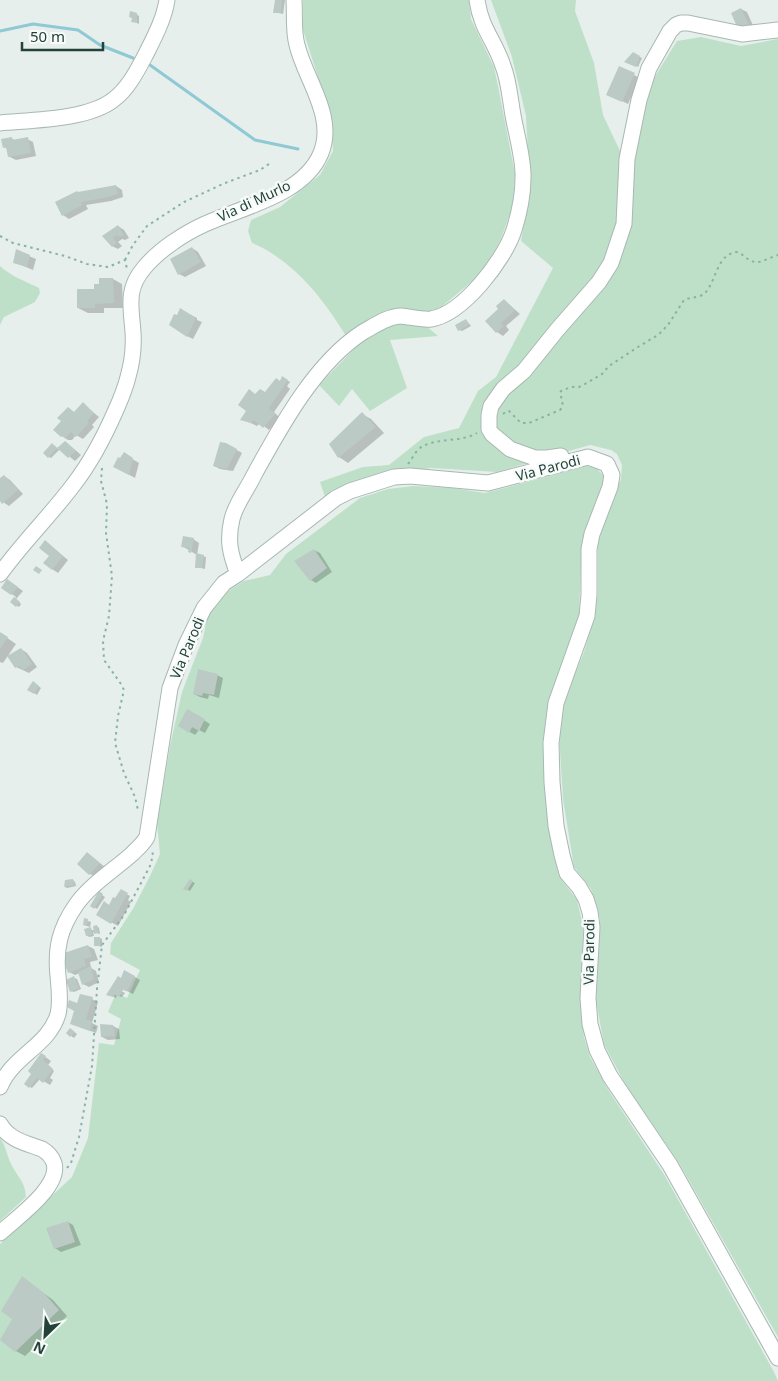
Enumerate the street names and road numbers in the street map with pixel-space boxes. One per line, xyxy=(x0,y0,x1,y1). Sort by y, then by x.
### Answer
street label: Via di Murlo xyxy=(214,175,293,226)
street label: Via Parodi xyxy=(514,450,582,485)
street label: Via Parodi xyxy=(165,614,208,682)
street label: Via Parodi xyxy=(578,919,599,985)

